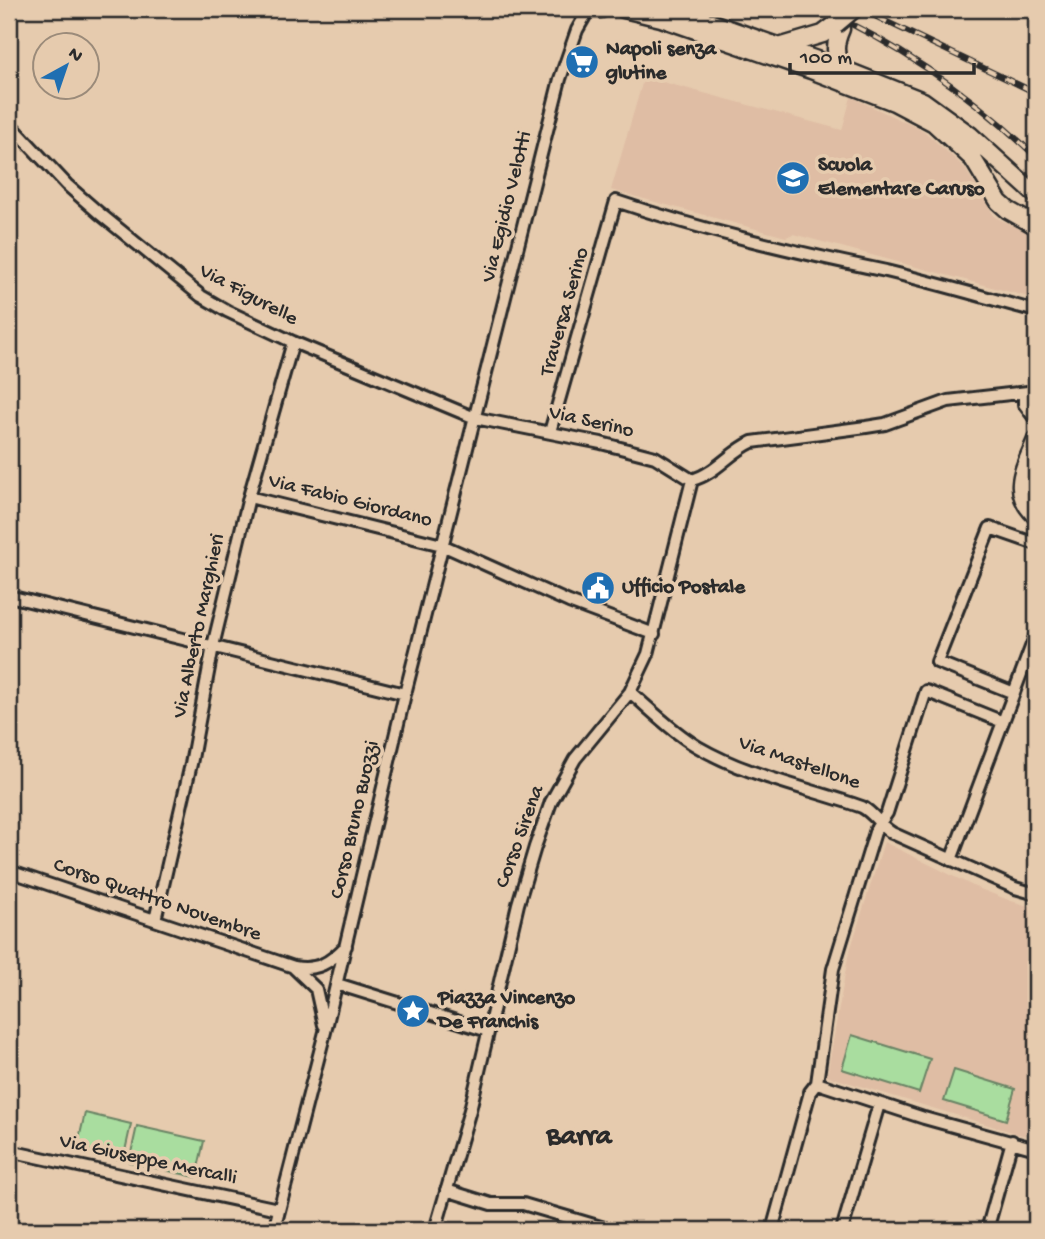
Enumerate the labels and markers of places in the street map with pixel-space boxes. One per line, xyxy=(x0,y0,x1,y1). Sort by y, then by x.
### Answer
place label: Napoli senza glutine xyxy=(605,38,718,87)
supermarket icon: Napoli senza glutine xyxy=(563,43,601,81)
place label: Scuola Elementare Caruso xyxy=(818,154,985,203)
school or university icon: Scuola Elementare Caruso xyxy=(774,159,812,197)
public building icon: Ufficio Postale xyxy=(579,569,617,607)
place label: Ufficio Postale xyxy=(622,576,746,601)
place label: Piazza Vincenzo De Franchis xyxy=(436,987,575,1036)
place icon: Piazza Vincenzo De Franchis xyxy=(394,992,432,1030)

